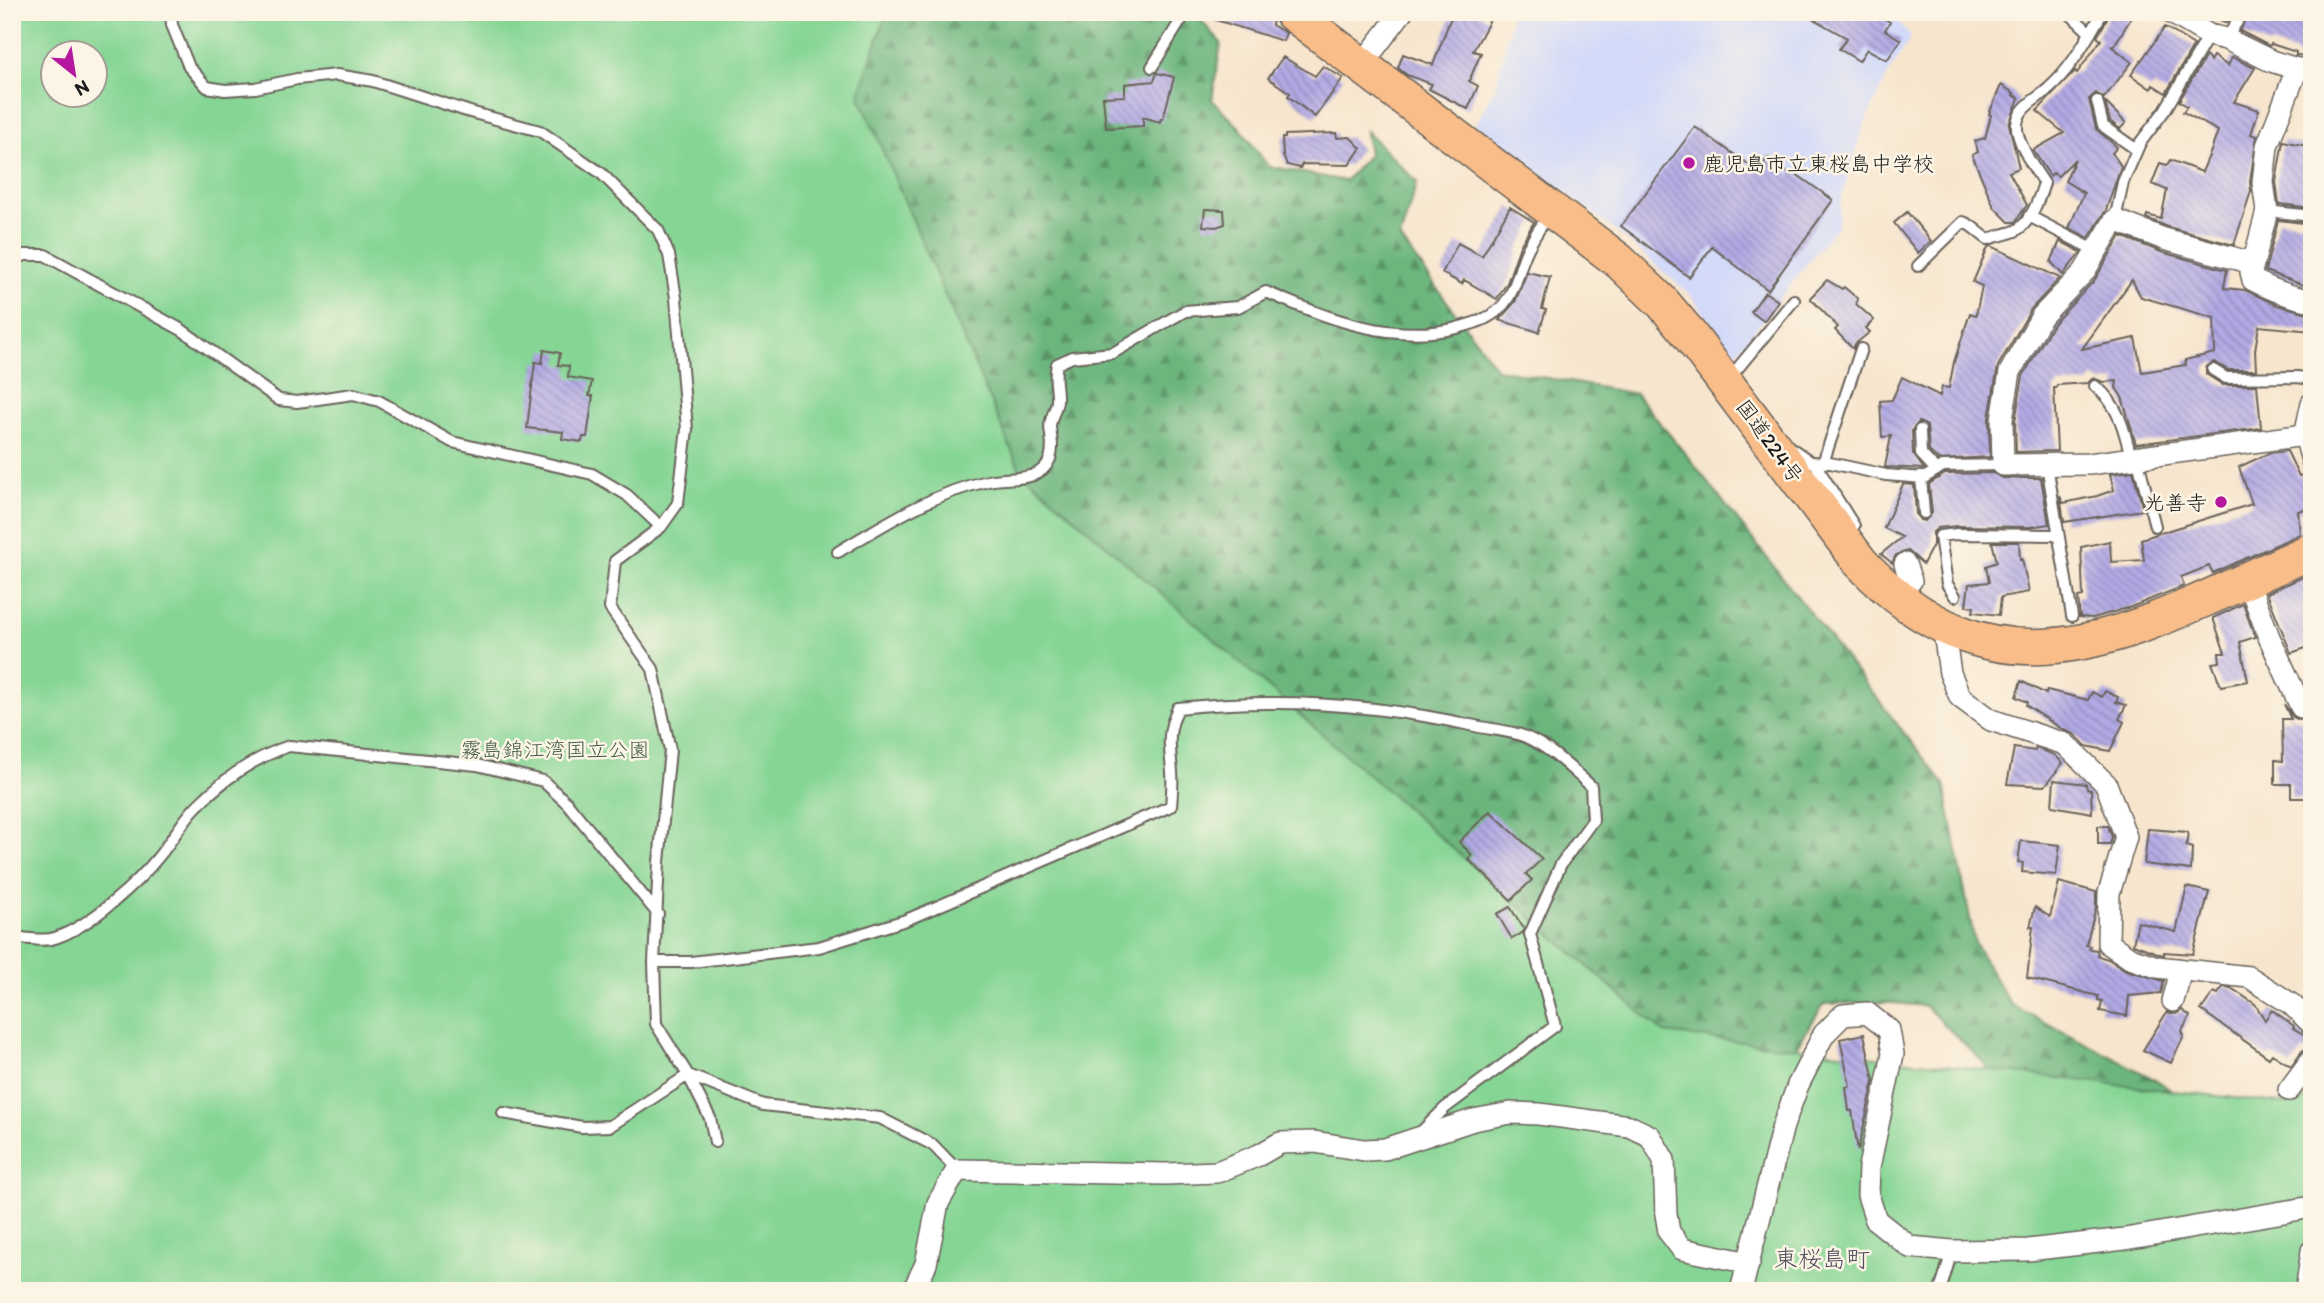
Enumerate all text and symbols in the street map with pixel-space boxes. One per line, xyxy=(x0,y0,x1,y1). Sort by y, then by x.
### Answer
north arrow xyxy=(38,38,108,108)
text: N xyxy=(71,75,94,101)
place label: 鹿児島市立東桜島中学校 xyxy=(1703,151,1934,176)
marker: 鹿児島市立東桜島中学校 xyxy=(1681,155,1697,171)
street label: 国道224号 xyxy=(1731,394,1809,488)
place label: 光善寺 xyxy=(2144,490,2207,515)
marker: 光善寺 xyxy=(2213,494,2229,510)
park label: 霧島錦江湾国立公園 xyxy=(461,737,650,762)
district label: 東桜島町 xyxy=(1774,1244,1870,1273)

